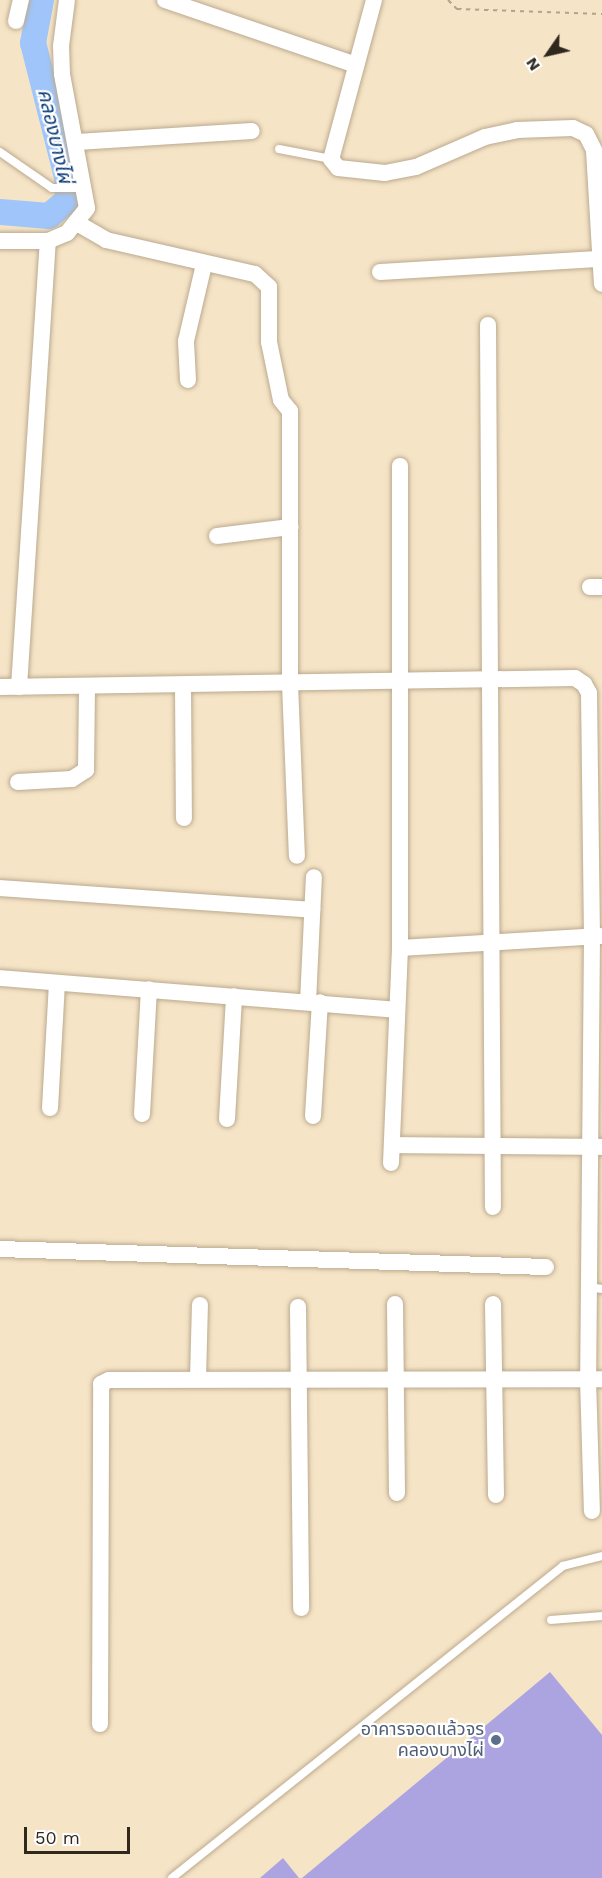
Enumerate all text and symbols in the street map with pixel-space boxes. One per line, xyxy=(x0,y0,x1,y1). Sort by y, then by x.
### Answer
north arrow xyxy=(518,24,578,84)
text: N xyxy=(521,54,544,75)
water label: คลองบางไผ่ xyxy=(33,87,77,185)
place label: อาคารจอดแล้วจร คลองบางไผ่ xyxy=(361,1719,484,1762)
marker: อาคารจอดแล้วจร คลองบางไผ่ xyxy=(489,1733,503,1747)
scale bar xyxy=(27,1815,134,1853)
text: 50 m xyxy=(35,1827,80,1848)

